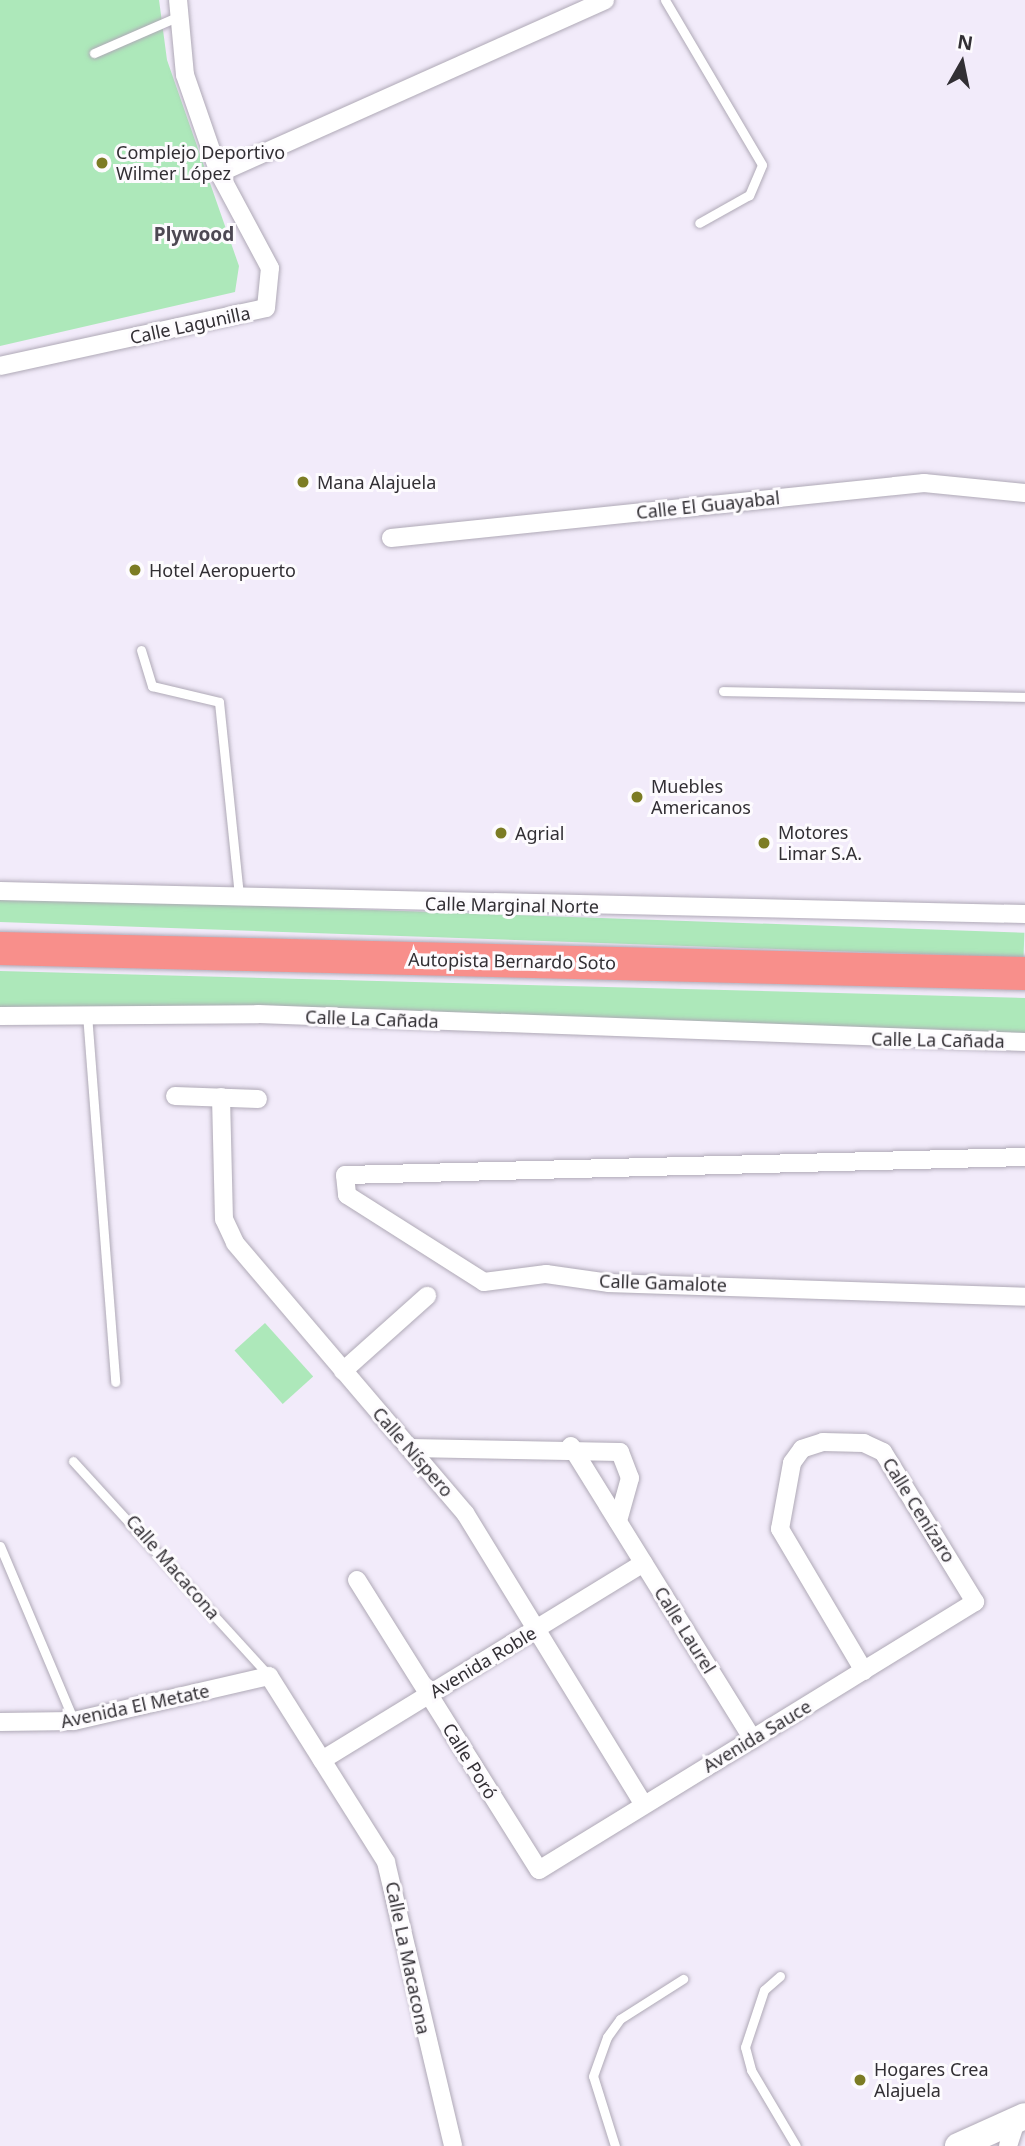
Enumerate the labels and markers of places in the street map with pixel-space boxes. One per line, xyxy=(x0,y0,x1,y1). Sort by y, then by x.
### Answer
place label: Complejo Deportivo Wilmer López xyxy=(116,142,285,184)
marker: Complejo Deportivo Wilmer López xyxy=(94,155,110,171)
place label: Mana Alajuela xyxy=(317,471,436,493)
marker: Mana Alajuela xyxy=(295,474,311,490)
place label: Hotel Aeropuerto xyxy=(149,559,296,581)
marker: Hotel Aeropuerto xyxy=(127,562,143,578)
place label: Muebles Americanos xyxy=(651,776,751,818)
marker: Muebles Americanos xyxy=(629,789,645,805)
place label: Agrial xyxy=(515,822,564,844)
place label: Motores Limar S.A. xyxy=(778,822,862,864)
marker: Agrial xyxy=(493,825,509,841)
marker: Motores Limar S.A. xyxy=(756,835,772,851)
place label: Hogares Crea Alajuela xyxy=(874,2059,989,2102)
marker: Hogares Crea Alajuela xyxy=(852,2072,868,2088)

